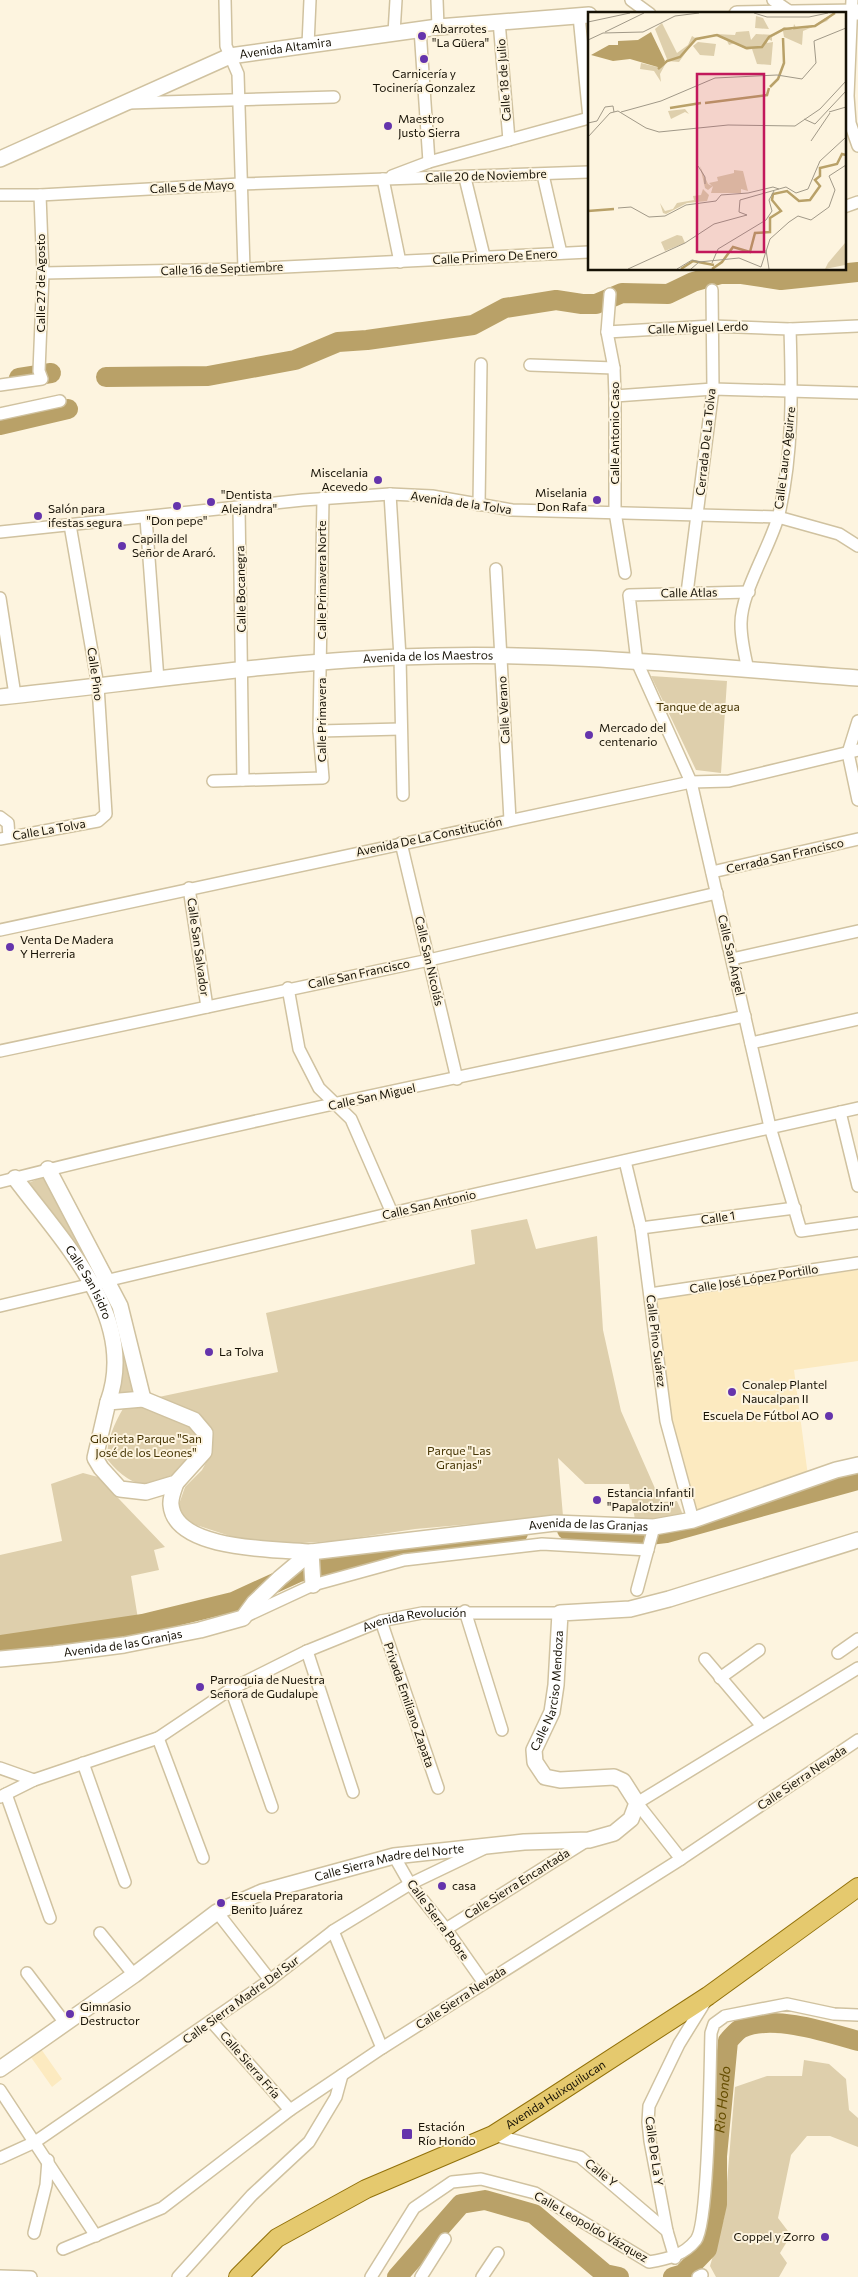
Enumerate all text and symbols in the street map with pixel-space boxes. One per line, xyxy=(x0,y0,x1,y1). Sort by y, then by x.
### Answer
inset map xyxy=(588,12,846,270)
place label: Abarrotes "La Güera" xyxy=(432,21,489,49)
marker: Abarrotes "La Güera" xyxy=(416,30,428,42)
street label: Avenida Altamira xyxy=(238,34,332,61)
street label: Calle 18 de Julio xyxy=(493,38,514,122)
marker: Carnicería y Tocinería Gonzalez xyxy=(418,53,430,65)
place label: Carnicería y Tocinería Gonzalez xyxy=(372,66,476,94)
place label: Maestro Justo Sierra xyxy=(398,111,460,140)
marker: Maestro Justo Sierra xyxy=(382,120,394,132)
street label: Calle 20 de Noviembre xyxy=(425,166,547,184)
street label: Calle 5 de Mayo xyxy=(149,177,235,195)
street label: Calle 27 de Agosto xyxy=(33,234,47,332)
street label: Calle Primero De Enero xyxy=(432,246,558,266)
street label: Calle 16 de Septiembre xyxy=(160,259,284,277)
street label: Calle Miguel Lerdo xyxy=(647,318,748,336)
street label: Calle Antonio Caso xyxy=(607,382,621,484)
street label: Cerrada De La Tolva xyxy=(692,387,718,496)
street label: Calle Lauro Aguirre xyxy=(771,406,797,510)
place label: Miscelania Acevedo xyxy=(310,465,368,493)
marker: Miscelania Acevedo xyxy=(372,474,384,486)
place label: Miselania Don Rafa xyxy=(535,485,587,513)
place label: "Dentista Alejandra" xyxy=(221,487,277,515)
street label: Avenida de la Tolva xyxy=(410,488,513,516)
marker: Miselania Don Rafa xyxy=(591,494,603,506)
marker: "Dentista Alejandra" xyxy=(205,496,217,508)
marker: "Don pepe" xyxy=(171,500,183,512)
place label: Salón para ifestas segura xyxy=(48,501,122,529)
marker: Salón para ifestas segura xyxy=(32,510,44,522)
place label: "Don pepe" xyxy=(147,513,207,527)
street label: Calle Primavera Norte xyxy=(314,521,328,639)
place label: Capilla del Señor de Araró. xyxy=(132,531,216,559)
marker: Capilla del Señor de Araró. xyxy=(116,540,128,552)
street label: Calle Bocanegra xyxy=(232,545,248,633)
street label: Calle Atlas xyxy=(660,585,717,599)
street label: Calle Pino xyxy=(85,646,107,702)
street label: Avenida de los Maestros xyxy=(362,647,493,665)
street label: Calle Verano xyxy=(494,676,512,744)
street label: Calle Primavera xyxy=(314,678,328,762)
park label: Tanque de agua xyxy=(656,699,740,713)
place label: Mercado del centenario xyxy=(599,720,666,748)
marker: Mercado del centenario xyxy=(583,729,595,741)
street label: Avenida De La Constitución xyxy=(355,814,503,858)
street label: Calle La Tolva xyxy=(11,816,86,842)
street label: Cerrada San Francisco xyxy=(725,835,845,875)
street label: Calle San Salvador xyxy=(185,897,213,997)
street label: Calle San Ángel xyxy=(716,913,748,997)
street label: Calle San Nicolás xyxy=(413,915,447,1007)
place label: Venta De Madera Y Herreria xyxy=(20,932,113,960)
marker: Venta De Madera Y Herreria xyxy=(4,941,16,953)
street label: Calle San Francisco xyxy=(307,955,411,991)
street label: Calle San Miguel xyxy=(327,1080,417,1112)
street label: Calle San Antonio xyxy=(380,1186,477,1222)
street label: Calle 1 xyxy=(700,1208,736,1226)
street label: Calle San Isidro xyxy=(63,1242,115,1321)
street label: Calle José López Portillo xyxy=(688,1261,819,1296)
street label: Calle Pino Suárez xyxy=(644,1294,670,1388)
place label: La Tolva xyxy=(219,1344,264,1358)
marker: La Tolva xyxy=(203,1346,215,1358)
place label: Conalep Plantel Naucalpan II xyxy=(742,1377,827,1405)
marker: Conalep Plantel Naucalpan II xyxy=(726,1386,738,1398)
place label: Escuela De Fútbol AO xyxy=(703,1408,819,1422)
marker: Escuela De Fútbol AO xyxy=(823,1410,835,1422)
park label: Glorieta Parque "San José de los Leones" xyxy=(90,1431,202,1460)
park label: Parque "Las Granjas" xyxy=(427,1443,491,1471)
place label: Estancia Infantil "Papalotzin" xyxy=(607,1485,694,1513)
marker: Estancia Infantil "Papalotzin" xyxy=(591,1494,603,1506)
street label: Avenida de las Granjas xyxy=(528,1515,648,1533)
street label: Avenida Revolución xyxy=(360,1605,466,1634)
street label: Avenida de las Granjas xyxy=(63,1626,183,1659)
street label: Calle Narciso Mendoza xyxy=(527,1630,565,1753)
street label: Privada Emiliano Zapata xyxy=(382,1640,438,1769)
place label: Parroquia de Nuestra Señora de Gudalupe xyxy=(210,1672,325,1700)
marker: Parroquia de Nuestra Señora de Gudalupe xyxy=(194,1681,206,1693)
street label: Calle Sierra Nevada xyxy=(754,1742,849,1812)
street label: Calle Sierra Madre del Norte xyxy=(313,1841,465,1883)
street label: Calle Sierra Encantada xyxy=(461,1845,572,1921)
street label: Calle Sierra Pobre xyxy=(405,1876,473,1962)
place label: casa xyxy=(452,1878,476,1892)
marker: casa xyxy=(436,1880,448,1892)
place label: Escuela Preparatoria Benito Juárez xyxy=(231,1888,343,1917)
marker: Escuela Preparatoria Benito Juárez xyxy=(215,1897,227,1909)
street label: Calle Sierra Madre Del Sur xyxy=(179,1952,302,2046)
street label: Calle Sierra Nevada xyxy=(413,1963,508,2031)
place label: Gimnasio Destructor xyxy=(80,1999,140,2027)
marker: Gimnasio Destructor xyxy=(64,2008,76,2020)
street label: Calle Sierra Fría xyxy=(218,2028,284,2101)
street label: Avenida Huixquilucan xyxy=(502,2057,608,2131)
water label: Rio Hondo xyxy=(710,2065,734,2134)
street label: Calle De La Y xyxy=(643,2115,667,2187)
place label: Estación Río Hondo xyxy=(418,2119,476,2147)
marker: Estación Río Hondo xyxy=(400,2127,414,2141)
street label: Calle Y xyxy=(583,2155,621,2189)
street label: Calle Leopoldo Vázquez xyxy=(532,2188,651,2264)
place label: Coppel y Zorro xyxy=(733,2229,815,2243)
marker: Coppel y Zorro xyxy=(819,2231,831,2243)

